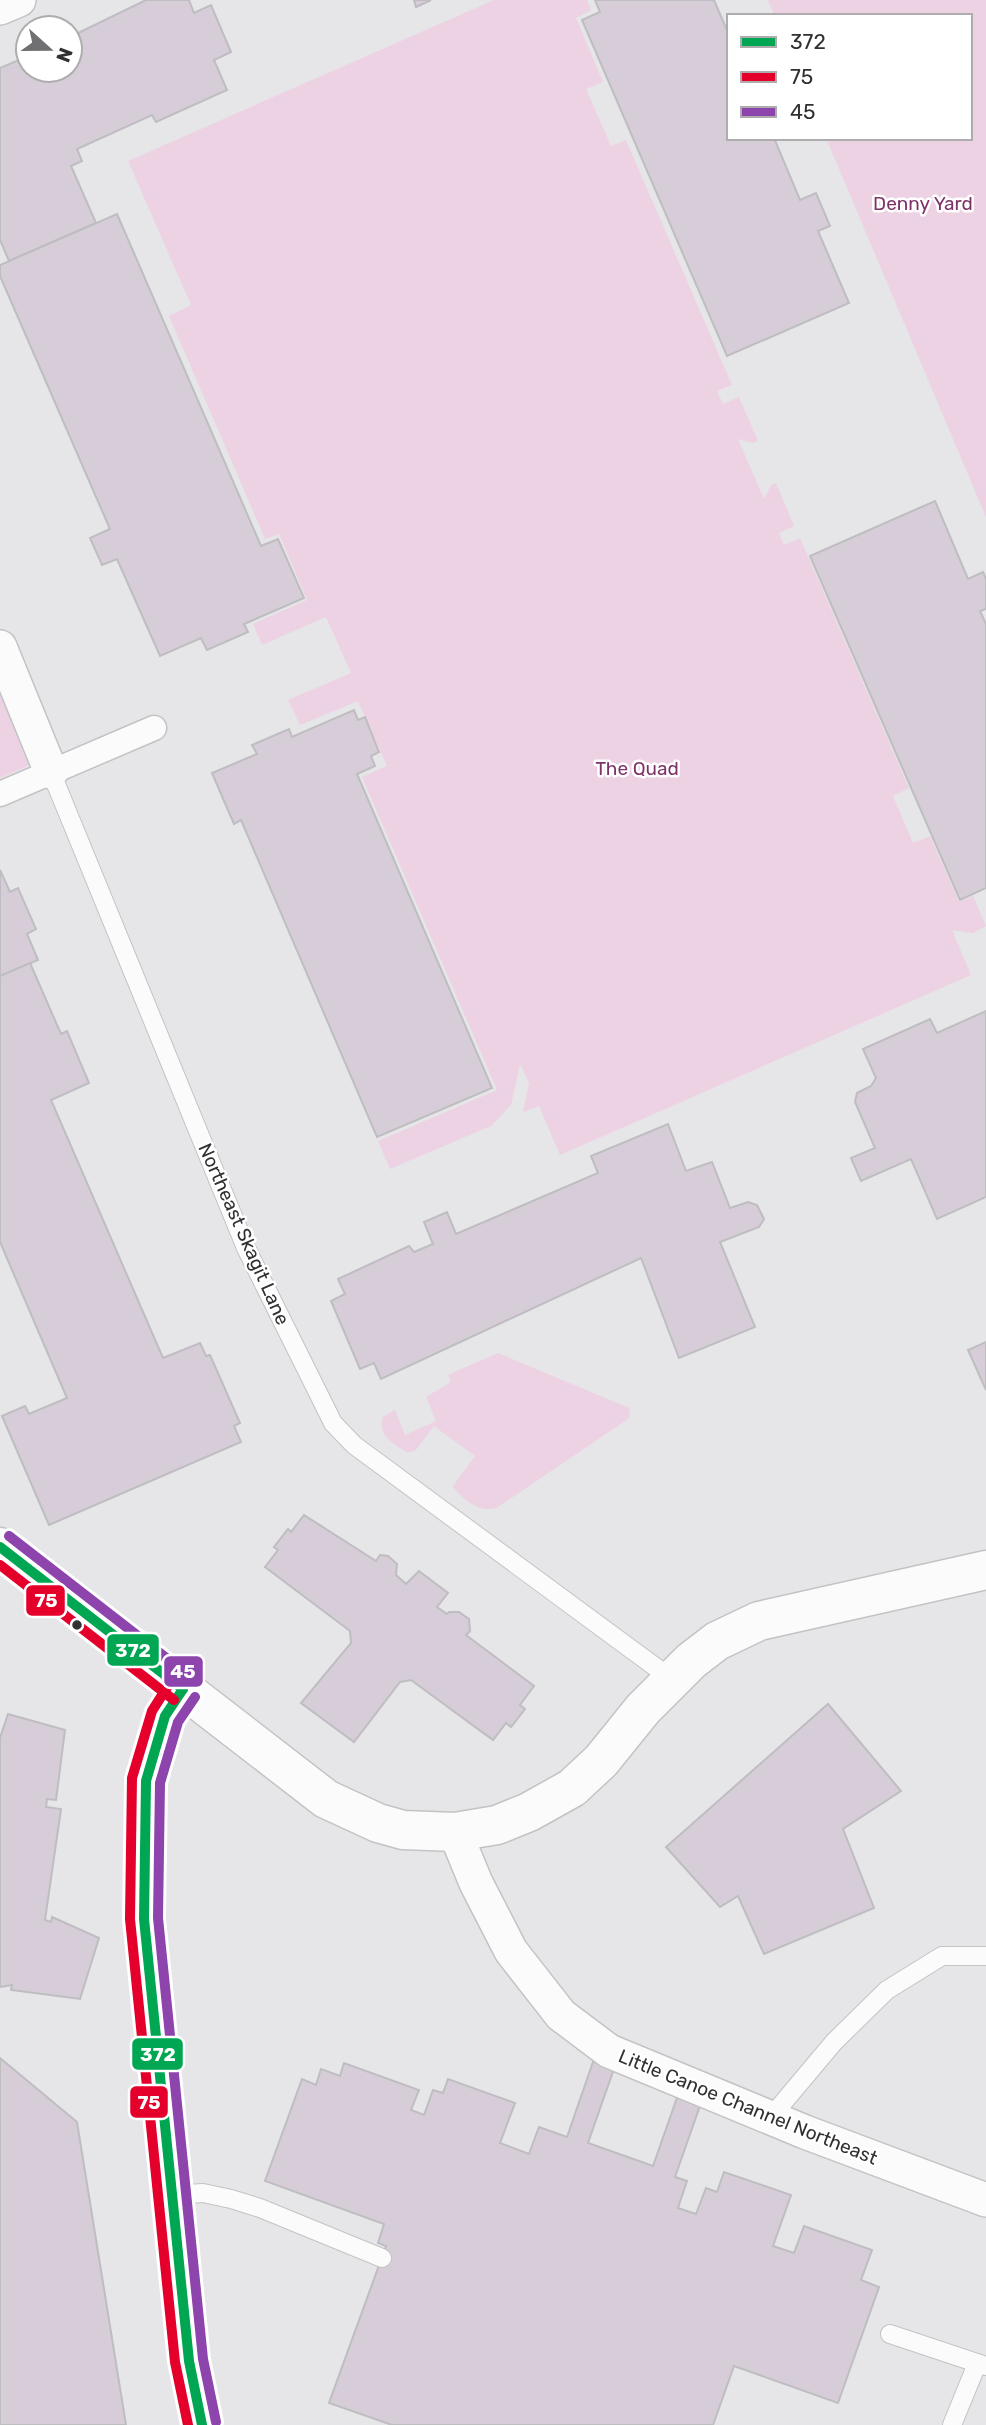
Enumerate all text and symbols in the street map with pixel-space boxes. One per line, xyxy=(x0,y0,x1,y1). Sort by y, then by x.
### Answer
north arrow xyxy=(14,14,84,84)
legend xyxy=(727,14,972,140)
text: 372 xyxy=(790,29,826,54)
text: N xyxy=(51,44,78,65)
text: 75 xyxy=(790,64,813,89)
text: 45 xyxy=(790,99,816,124)
park label: Denny Yard xyxy=(873,192,973,215)
park label: The Quad xyxy=(595,757,679,780)
street label: Northeast Skagit Lane xyxy=(194,1140,294,1328)
line badge: 75 xyxy=(25,1584,66,1617)
text: 75 xyxy=(34,1589,58,1612)
unlabelled marker xyxy=(70,1618,84,1632)
line badge: 372 xyxy=(106,1633,160,1667)
text: 372 xyxy=(115,1639,151,1662)
line badge: 45 xyxy=(163,1655,204,1688)
text: 45 xyxy=(170,1660,196,1683)
line badge: 372 xyxy=(131,2037,184,2071)
text: 372 xyxy=(140,2043,176,2066)
street label: Little Canoe Channel Northeast xyxy=(615,2044,881,2170)
line badge: 75 xyxy=(129,2085,169,2119)
text: 75 xyxy=(137,2091,161,2114)

